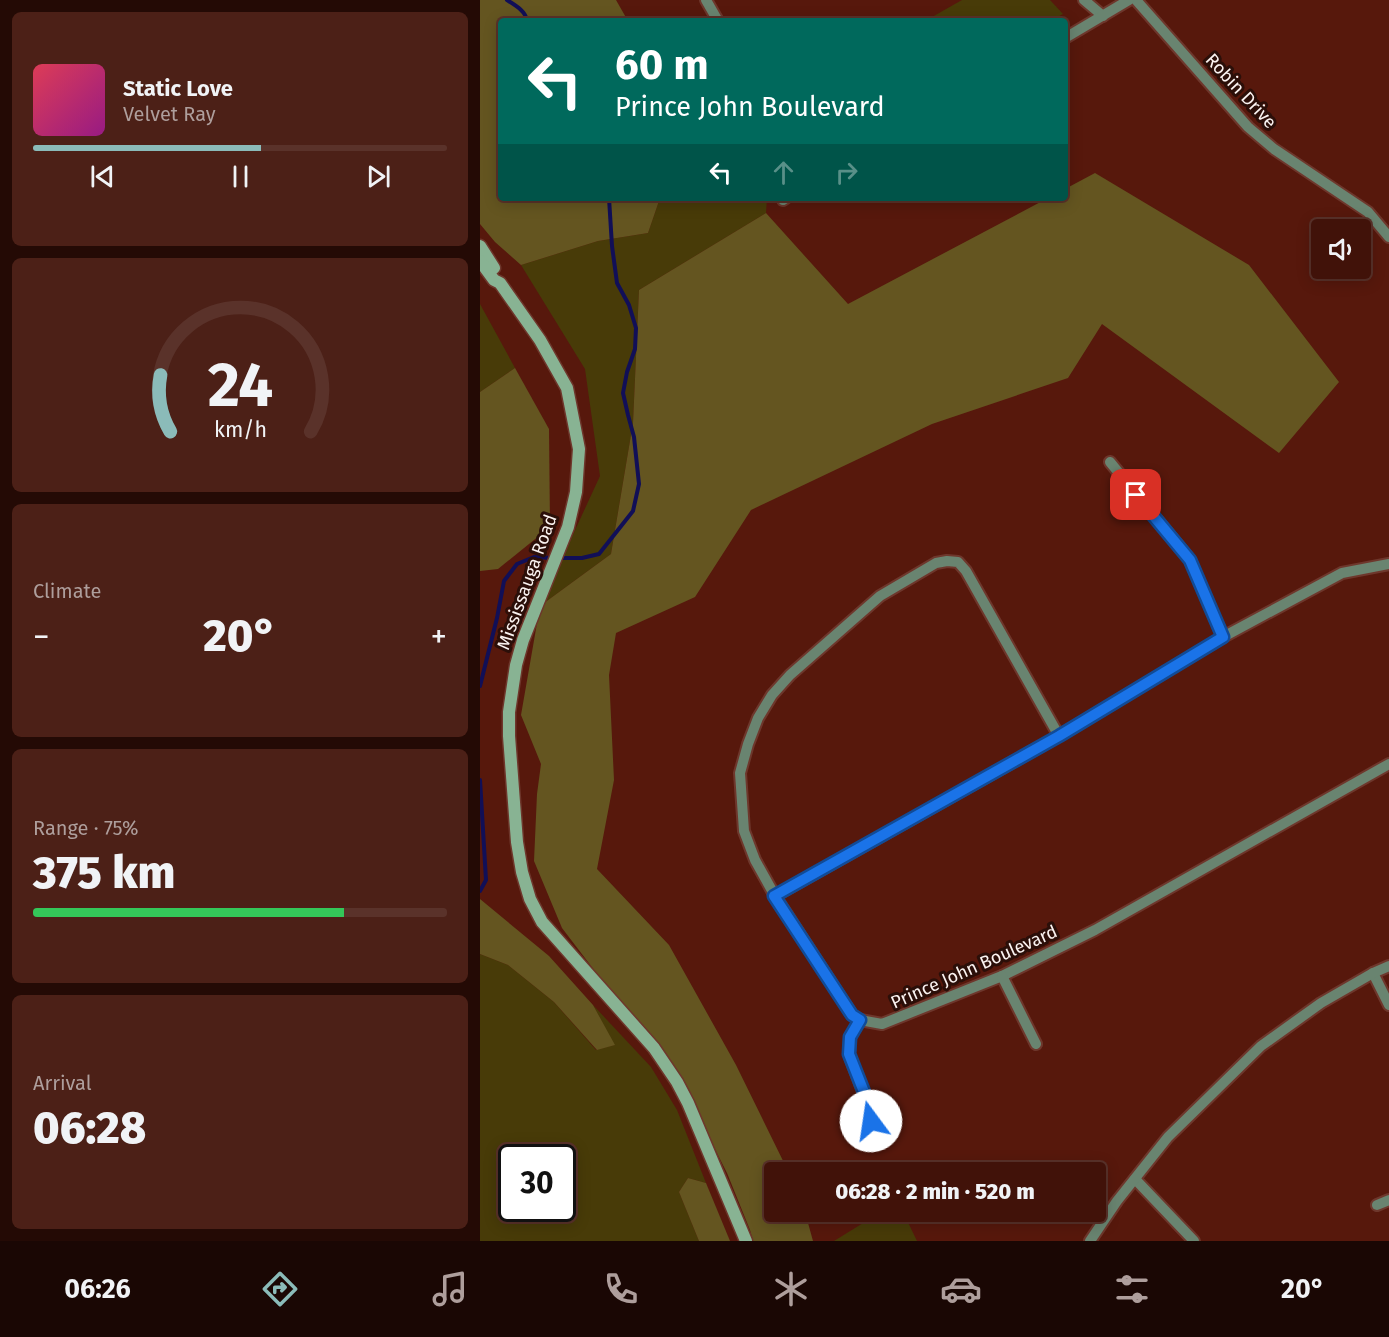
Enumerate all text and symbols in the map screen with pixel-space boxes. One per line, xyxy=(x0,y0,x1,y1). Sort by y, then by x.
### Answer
text: 60 m xyxy=(615,40,709,90)
icon: left xyxy=(516,42,594,120)
street label: Robin Drive xyxy=(1201,49,1281,133)
text: Static Love xyxy=(123,75,233,102)
text: Prince John Boulevard xyxy=(615,91,885,123)
text: Velvet Ray xyxy=(123,102,216,126)
icon: left xyxy=(704,156,737,189)
icon: ahead xyxy=(767,156,800,189)
icon: right xyxy=(830,156,863,189)
icon: previous xyxy=(86,160,119,193)
icon: pause xyxy=(224,160,257,193)
icon: next xyxy=(362,160,395,193)
map controls xyxy=(1311,219,1371,279)
button: sound xyxy=(1311,219,1371,279)
text: 24 xyxy=(207,348,273,423)
text: km/h xyxy=(213,417,267,443)
pin xyxy=(1110,469,1161,520)
icon: arrive xyxy=(1119,478,1152,511)
street label: Mississauga Road xyxy=(492,511,562,653)
text: Climate xyxy=(33,579,101,603)
text: 20° xyxy=(203,609,277,663)
text: − xyxy=(33,617,50,657)
text: + xyxy=(431,617,447,657)
text: Range · 75% xyxy=(33,816,139,840)
text: 375 km xyxy=(33,846,175,900)
street label: Prince John Boulevard xyxy=(887,920,1061,1014)
text: Arrival xyxy=(33,1071,92,1095)
position arrow xyxy=(839,1089,903,1153)
text: 06:28 xyxy=(33,1101,146,1155)
speed limit sign: 30 xyxy=(498,1144,576,1222)
text: 06:28 · 2 min · 520 m xyxy=(835,1178,1035,1205)
icon: directions xyxy=(259,1268,301,1310)
icon: music xyxy=(429,1268,471,1310)
icon: phone xyxy=(600,1268,642,1310)
icon: climate xyxy=(770,1268,812,1310)
icon: car xyxy=(940,1268,982,1310)
icon: filters xyxy=(1111,1268,1153,1310)
text: 06:26 xyxy=(64,1273,131,1305)
text: 20° xyxy=(1281,1273,1325,1305)

